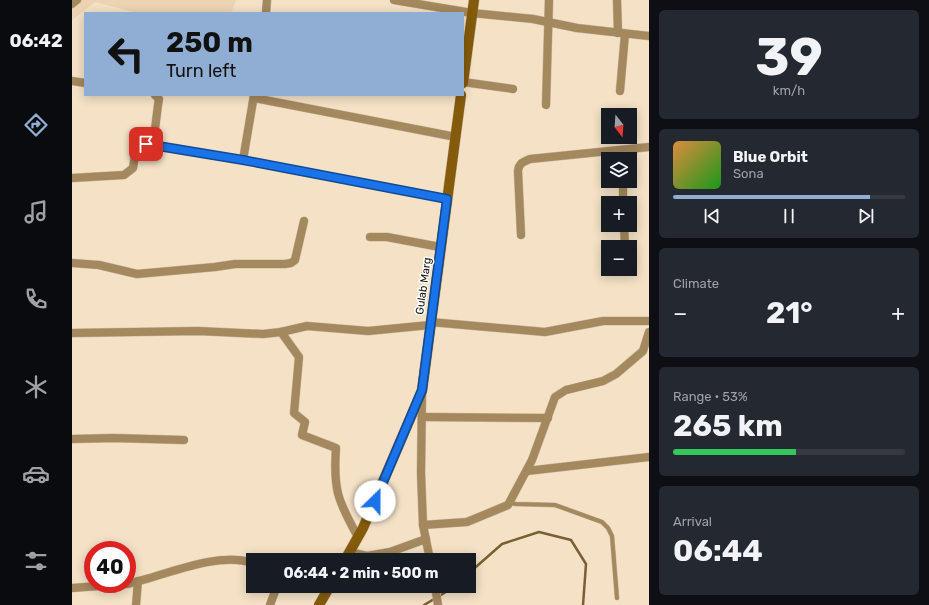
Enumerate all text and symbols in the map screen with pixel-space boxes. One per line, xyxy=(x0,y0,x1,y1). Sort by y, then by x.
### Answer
text: 250 m xyxy=(166,26,253,59)
text: 39 xyxy=(755,26,823,88)
icon: left xyxy=(100,28,152,80)
text: 06:42 xyxy=(9,30,63,52)
text: Turn left xyxy=(166,60,236,82)
text: km/h xyxy=(773,83,805,98)
north arrow xyxy=(601,108,637,144)
map controls xyxy=(601,108,637,276)
icon: directions xyxy=(22,111,50,139)
pin xyxy=(129,127,163,161)
icon: arrive xyxy=(135,133,157,155)
text: Blue Orbit xyxy=(733,148,808,166)
button: layers xyxy=(601,152,637,188)
text: Sona xyxy=(733,166,764,181)
button: + xyxy=(601,196,637,232)
icon: music xyxy=(22,198,50,226)
icon: previous xyxy=(701,205,723,227)
icon: pause xyxy=(778,205,800,227)
icon: next xyxy=(855,205,877,227)
button: − xyxy=(601,240,637,276)
street label: Gulab Marg xyxy=(413,257,434,315)
text: Climate xyxy=(673,276,719,291)
icon: phone xyxy=(22,285,50,313)
text: 21° xyxy=(766,295,813,331)
text: − xyxy=(673,300,687,327)
text: + xyxy=(891,300,905,327)
icon: climate xyxy=(22,373,50,401)
text: Range · 53% xyxy=(673,389,748,404)
text: 265 km xyxy=(673,408,783,444)
icon: car xyxy=(22,460,50,488)
position arrow xyxy=(354,480,396,522)
text: Arrival xyxy=(673,514,712,529)
text: 06:44 xyxy=(673,533,763,569)
speed limit sign: 40 xyxy=(84,541,136,593)
icon: filters xyxy=(22,547,50,575)
text: 06:44 · 2 min · 500 m xyxy=(283,564,439,582)

